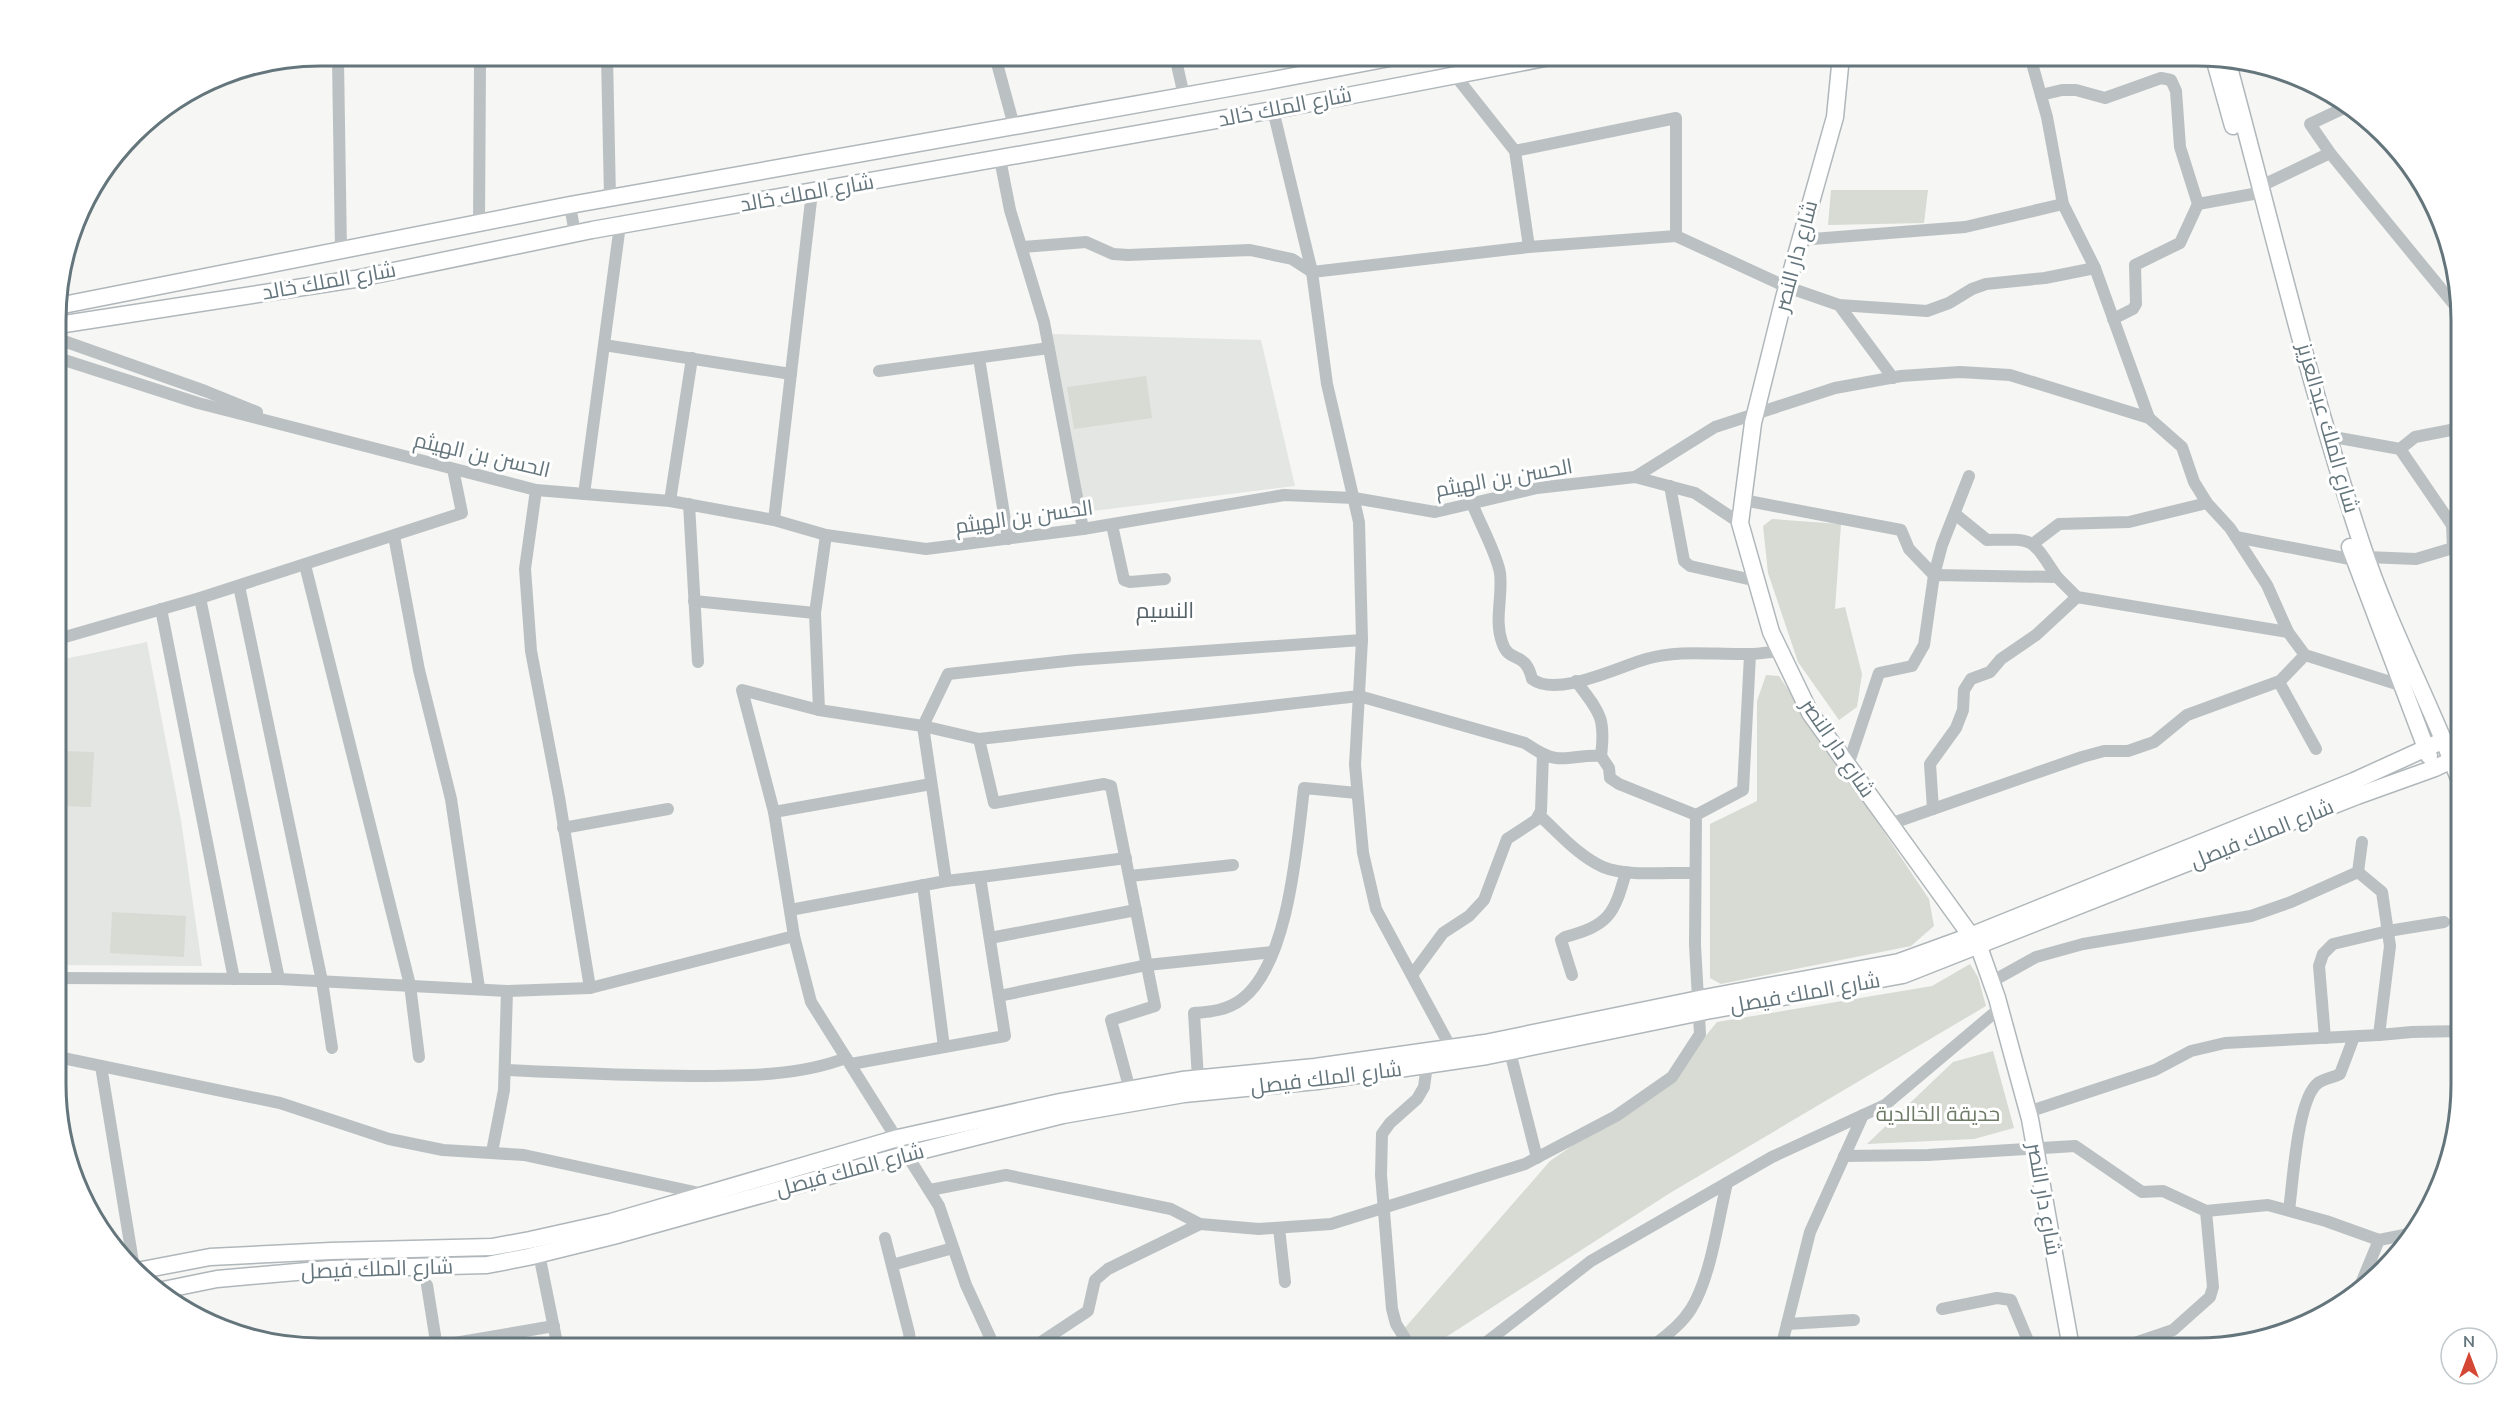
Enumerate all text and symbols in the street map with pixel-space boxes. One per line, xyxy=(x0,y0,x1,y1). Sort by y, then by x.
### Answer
street label: شارع الملك خالد xyxy=(1216,80,1354,134)
street label: شارع الملك خالد xyxy=(738,167,876,219)
street label: شارع دار النصر xyxy=(1767,197,1824,316)
street label: شارع الملك خالد xyxy=(260,255,398,307)
street label: شارع الملك عبدالعزيز xyxy=(2290,339,2366,516)
street label: الحسن بن الهيثم xyxy=(411,426,553,484)
street label: الحسن بن الهيثم xyxy=(1433,452,1575,504)
street label: الحسن بن الهيثم xyxy=(953,493,1095,541)
district label: النسيم xyxy=(1136,596,1194,626)
street label: شارع دار النصر xyxy=(1794,692,1881,803)
street label: شارع الملك فيصل xyxy=(2186,793,2338,875)
street label: شارع الملك فيصل xyxy=(1728,966,1882,1020)
street label: شارع الملك فيصل xyxy=(1249,1055,1403,1101)
park label: حديقة الخالدية xyxy=(1876,1100,2000,1128)
street label: شارع الملك فيصل xyxy=(773,1137,927,1203)
street label: شارع دار النصر xyxy=(2020,1140,2068,1258)
street label: شارع الملك فيصل xyxy=(300,1252,454,1286)
north arrow xyxy=(2439,1326,2499,1386)
text: N xyxy=(2463,1331,2475,1353)

